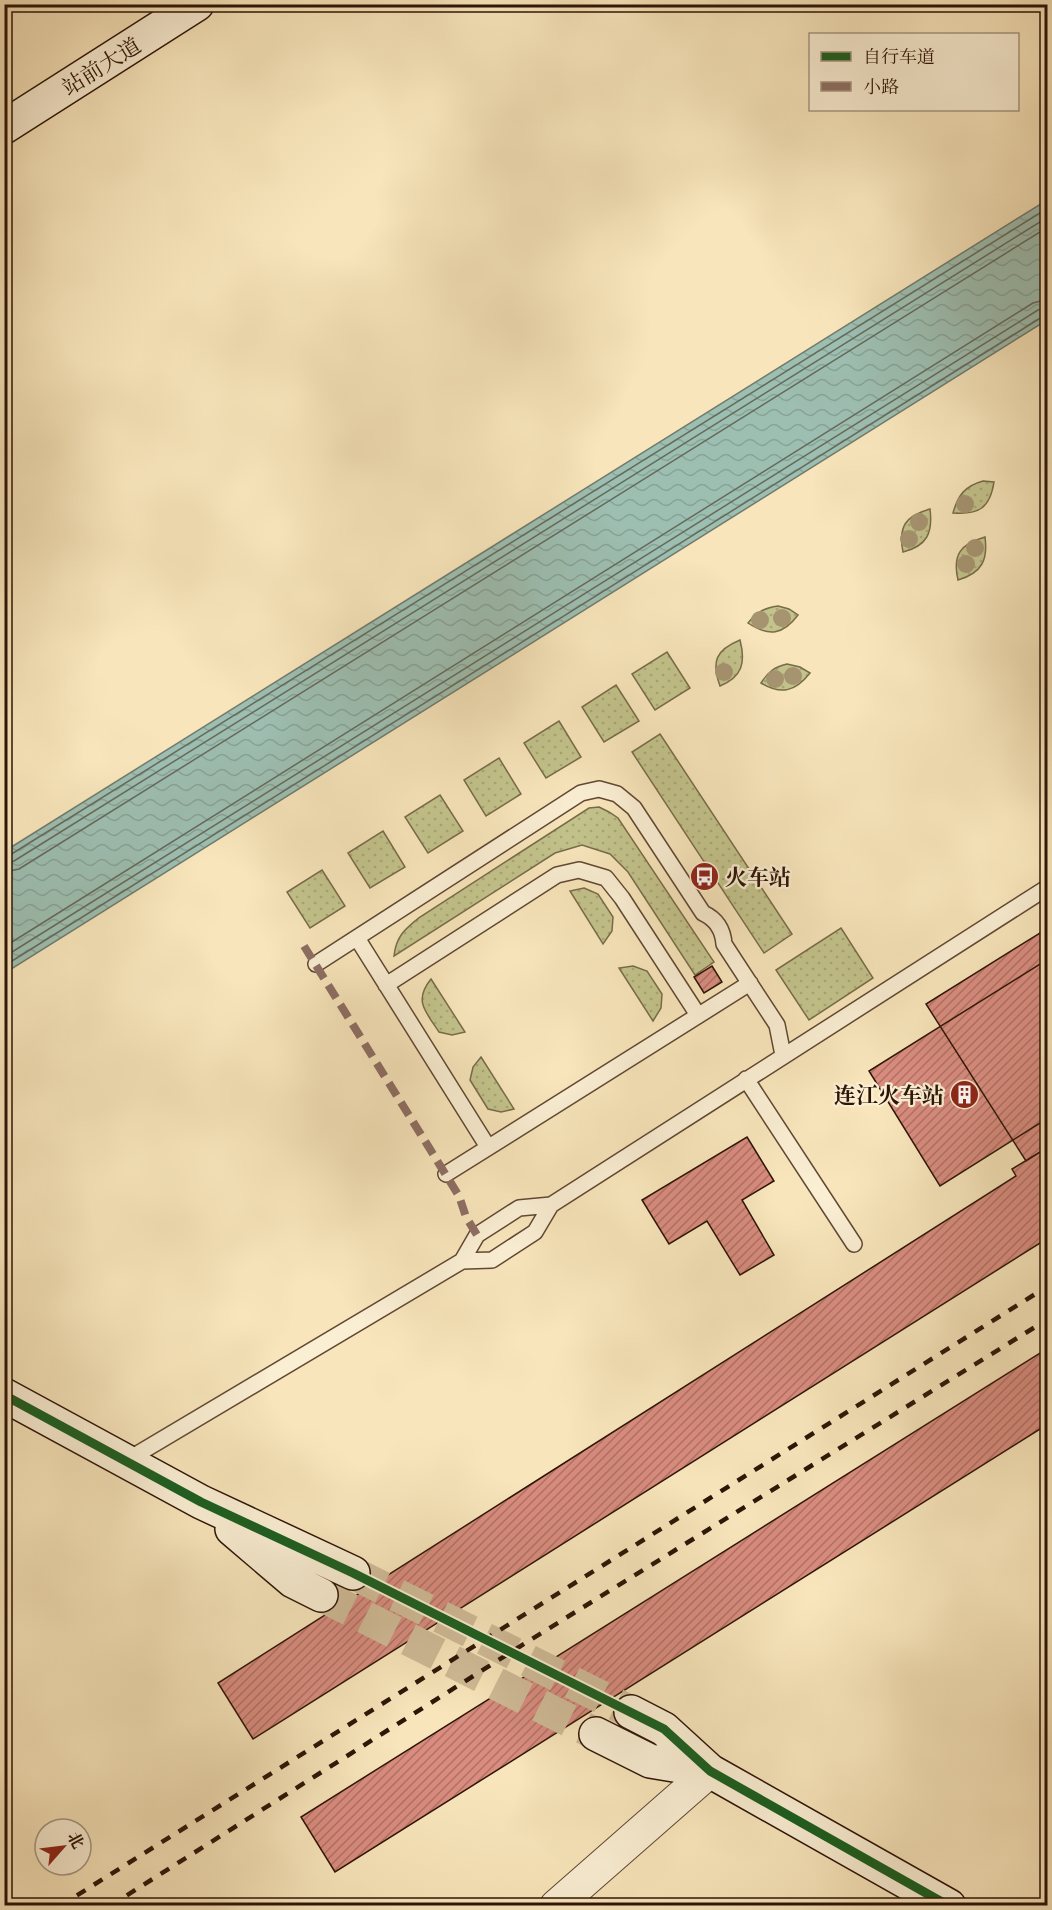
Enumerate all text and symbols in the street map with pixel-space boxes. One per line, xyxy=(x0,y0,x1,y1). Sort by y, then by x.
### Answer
street label: 站前大道 xyxy=(57,33,146,102)
legend xyxy=(809,33,1019,111)
text: 自行车道 xyxy=(863,46,935,69)
text: 小路 xyxy=(863,76,899,99)
bus stop icon: 火车站 xyxy=(688,861,720,893)
place label: 火车站 xyxy=(725,865,791,892)
building icon: 连江火车站 xyxy=(949,1079,981,1111)
place label: 连江火车站 xyxy=(834,1083,944,1110)
north arrow xyxy=(33,1817,93,1877)
text: 北 xyxy=(63,1829,88,1852)

